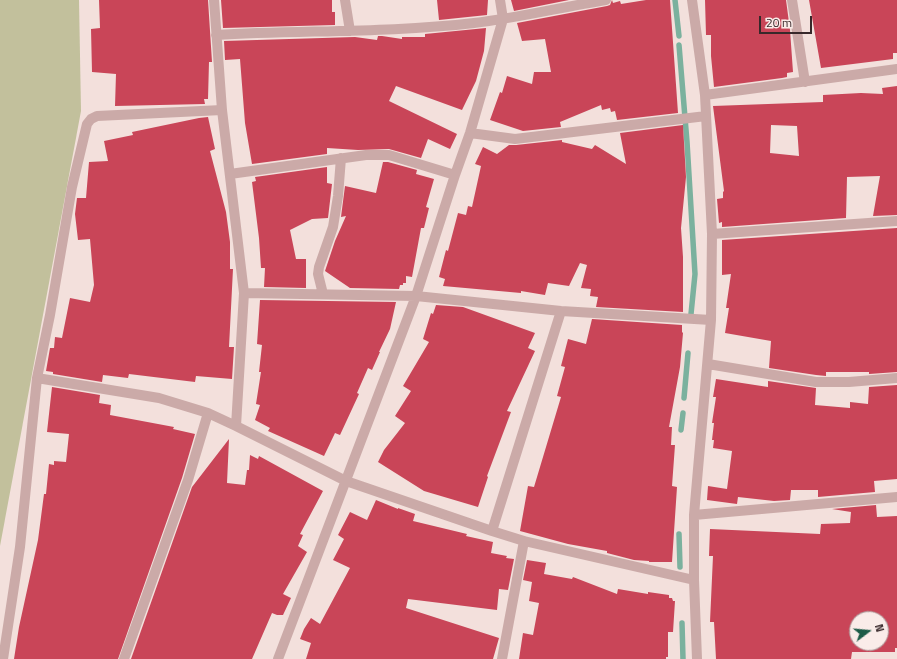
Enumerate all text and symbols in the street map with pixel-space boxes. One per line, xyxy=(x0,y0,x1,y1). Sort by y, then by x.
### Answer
scale bar xyxy=(761,8,814,34)
text: 20 m xyxy=(766,13,792,32)
north arrow xyxy=(849,611,889,651)
text: N xyxy=(871,622,888,634)

